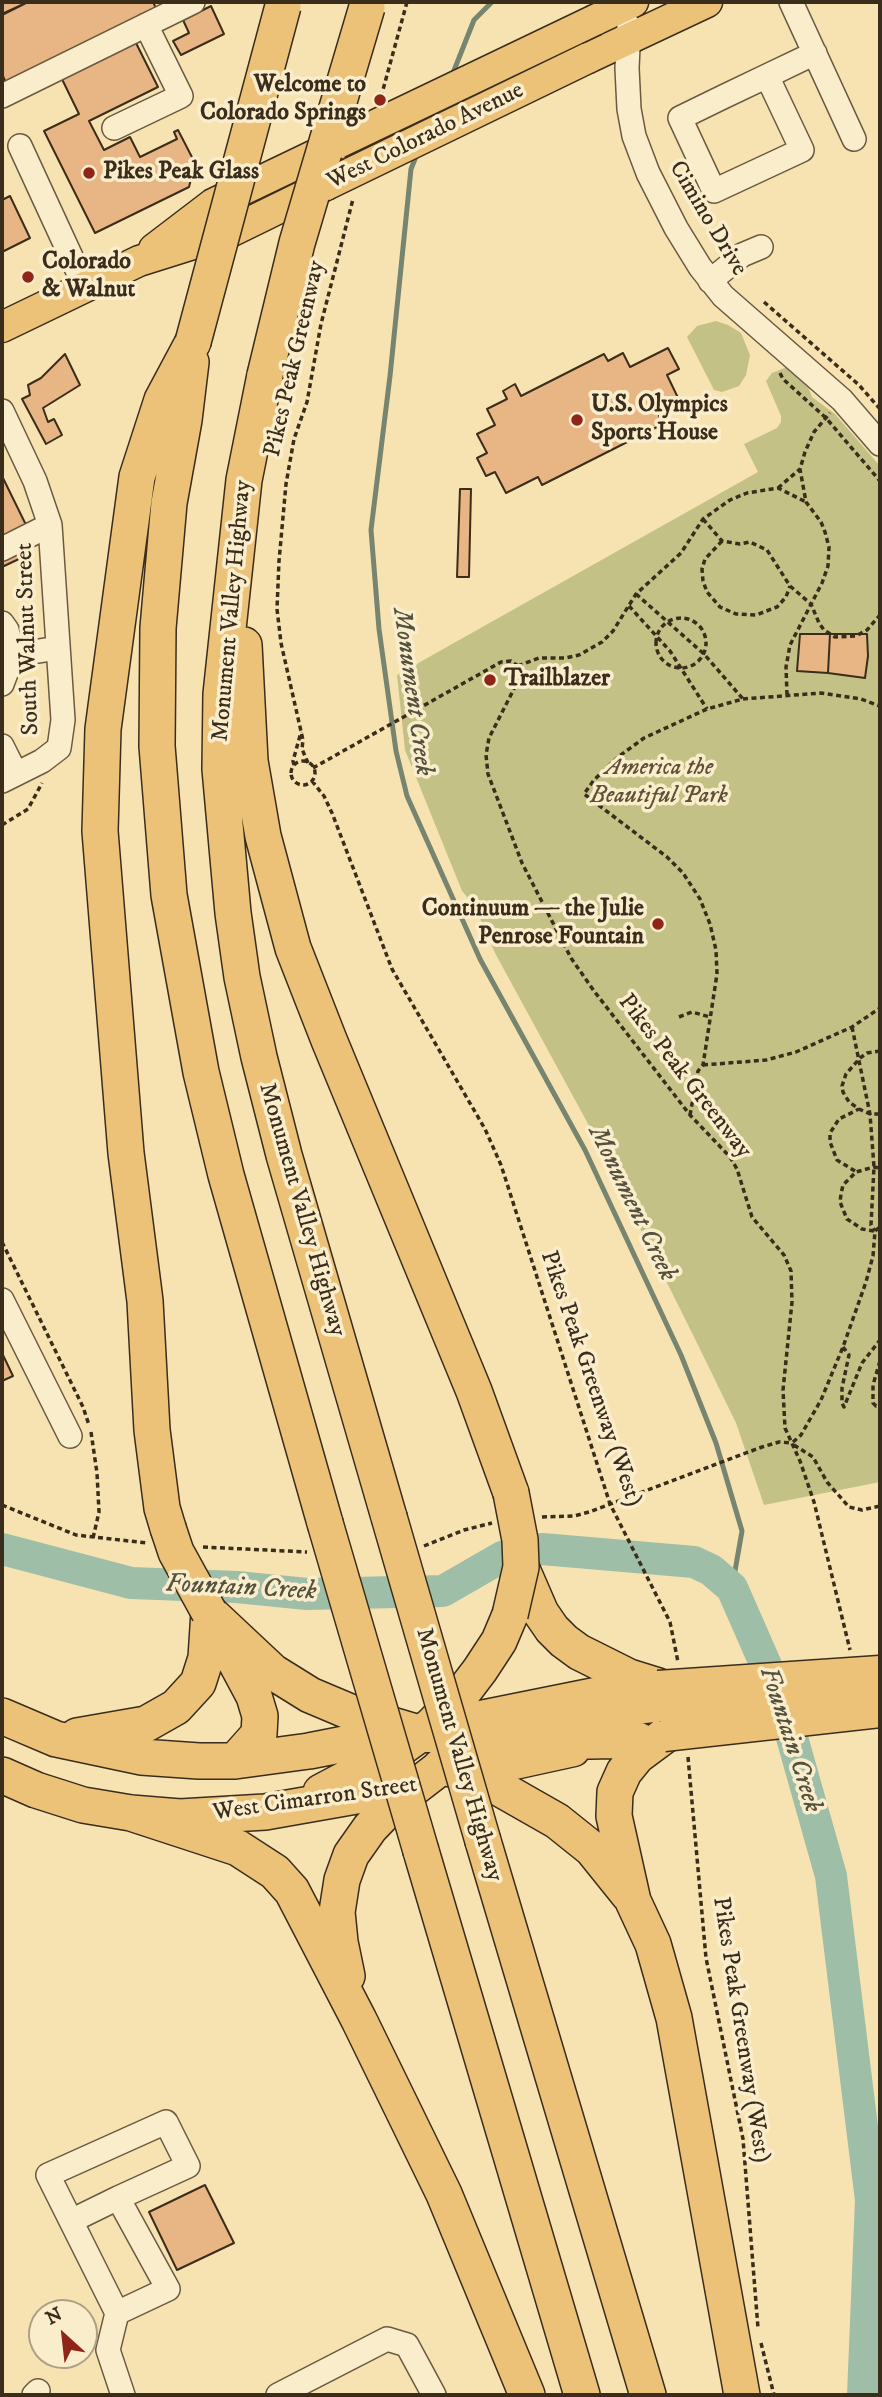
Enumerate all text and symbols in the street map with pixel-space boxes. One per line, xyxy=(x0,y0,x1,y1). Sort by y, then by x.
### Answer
place label: Welcome to Colorado Springs xyxy=(200,72,366,128)
street label: West Colorado Avenue xyxy=(323,77,529,197)
marker: Welcome to Colorado Springs xyxy=(372,92,388,108)
street label: Cimino Drive xyxy=(661,156,753,282)
place label: Pikes Peak Glass xyxy=(103,159,259,187)
marker: Pikes Peak Glass xyxy=(81,165,97,181)
place label: Colorado & Walnut xyxy=(42,249,135,305)
street label: Pikes Peak Greenway xyxy=(259,258,333,460)
marker: Colorado & Walnut xyxy=(20,269,36,285)
place label: U.S. Olympics Sports House xyxy=(591,392,728,448)
marker: U.S. Olympics Sports House xyxy=(569,412,585,428)
street label: Monument Valley Highway xyxy=(207,479,259,743)
street label: South Walnut Street xyxy=(11,542,47,736)
water label: Monument Creek xyxy=(384,606,438,778)
place label: Trailblazer xyxy=(504,666,610,694)
marker: Trailblazer xyxy=(482,672,498,688)
park label: America the Beautiful Park xyxy=(590,755,728,811)
place label: Continuum — the Julie Penrose Fountain xyxy=(422,896,644,952)
marker: Continuum — the Julie Penrose Fountain xyxy=(650,916,666,932)
street label: Pikes Peak Greenway xyxy=(611,989,757,1165)
street label: Monument Valley Highway xyxy=(251,1080,351,1340)
water label: Monument Creek xyxy=(580,1121,682,1287)
street label: Pikes Peak Greenway (West) xyxy=(533,1247,647,1511)
water label: Fountain Creek xyxy=(165,1569,317,1609)
street label: Monument Valley Highway xyxy=(408,1625,508,1885)
water label: Fountain Creek xyxy=(751,1663,827,1817)
street label: West Cimarron Street xyxy=(211,1771,419,1829)
street label: Pikes Peak Greenway (West) xyxy=(705,1895,775,2165)
north arrow xyxy=(28,2299,98,2369)
text: N xyxy=(42,2303,66,2330)

